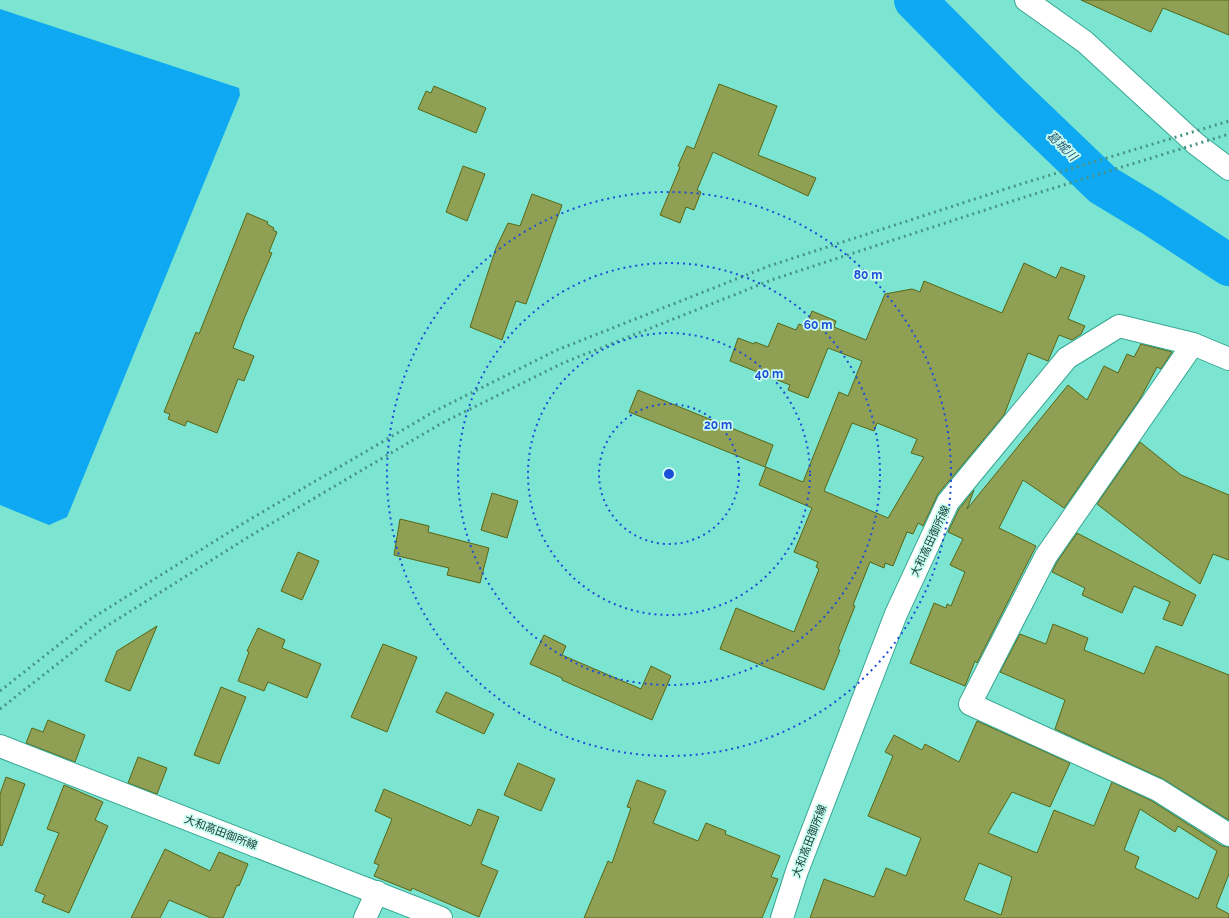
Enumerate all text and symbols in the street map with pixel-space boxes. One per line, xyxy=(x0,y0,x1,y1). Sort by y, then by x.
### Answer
water label: 葛城川 xyxy=(1044,128,1081,165)
text: 80 m xyxy=(854,268,882,282)
text: 60 m xyxy=(804,318,832,332)
text: 40 m xyxy=(755,367,783,381)
text: 20 m xyxy=(704,418,732,432)
centre of rings xyxy=(662,467,676,481)
street label: 大和高田御所線 xyxy=(908,504,953,579)
street label: 大和高田御所線 xyxy=(790,803,829,879)
street label: 大和高田御所線 xyxy=(183,813,259,852)

